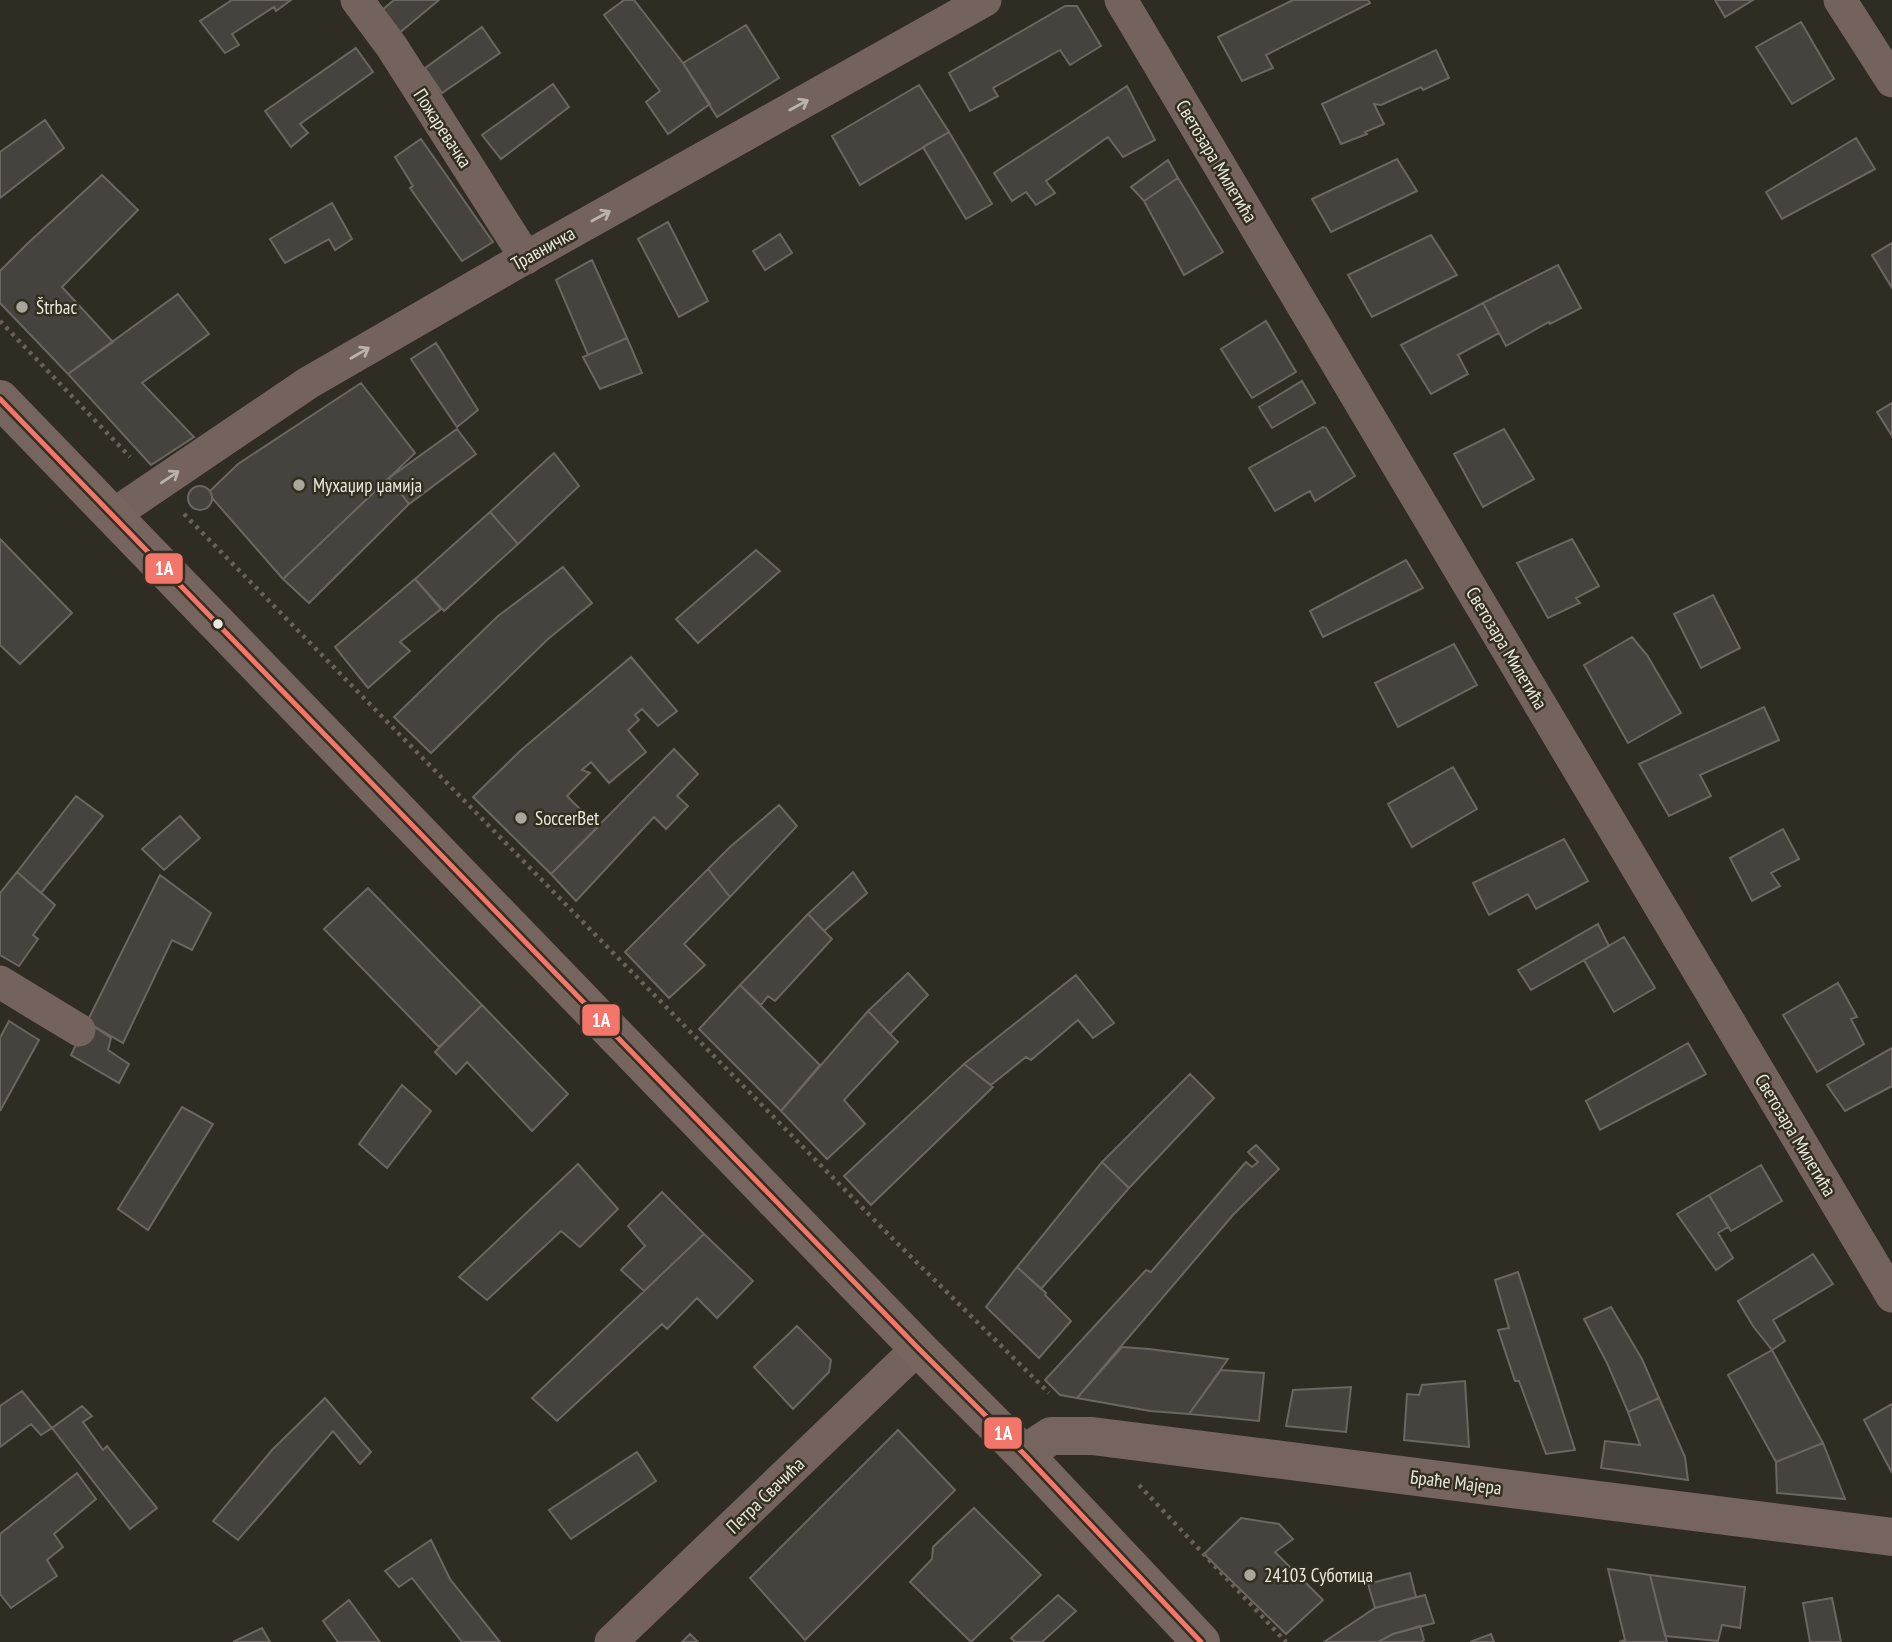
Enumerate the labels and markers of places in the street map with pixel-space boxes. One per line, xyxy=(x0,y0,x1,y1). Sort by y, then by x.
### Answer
place label: Štrbac xyxy=(36,295,77,319)
marker: Štrbac xyxy=(14,299,30,315)
place label: Мухаџир џамија xyxy=(313,473,422,497)
marker: Мухаџир џамија xyxy=(291,477,307,493)
unlabelled marker xyxy=(211,617,225,631)
place label: SoccerBet xyxy=(535,806,600,830)
marker: SoccerBet xyxy=(513,810,529,826)
place label: 24103 Суботица xyxy=(1264,1563,1373,1587)
marker: 24103 Суботица xyxy=(1242,1567,1258,1583)

